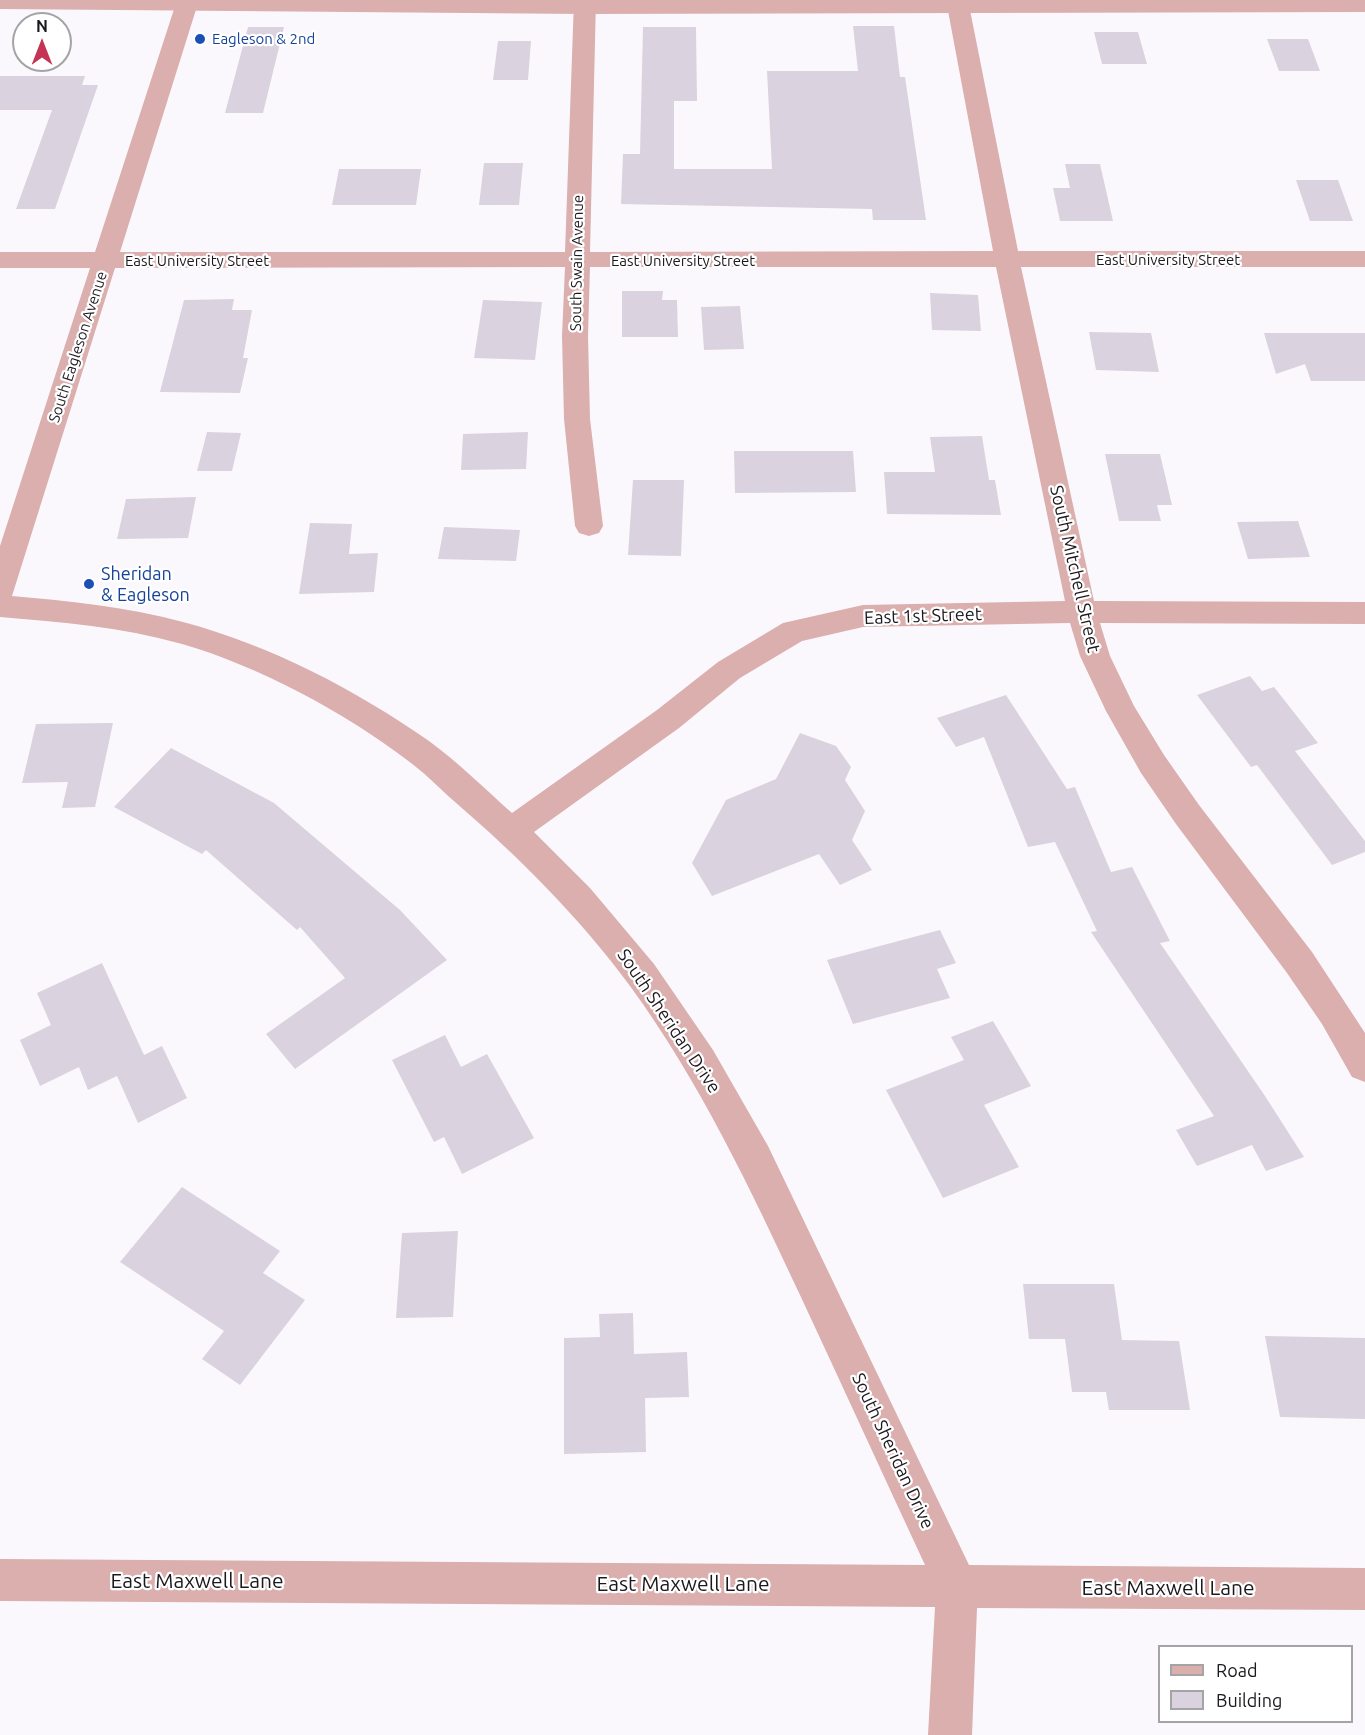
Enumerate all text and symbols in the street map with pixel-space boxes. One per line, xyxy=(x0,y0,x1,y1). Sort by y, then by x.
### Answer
north arrow xyxy=(12,12,72,72)
text: N xyxy=(36,17,48,35)
place label: Eagleson & 2nd xyxy=(212,30,315,48)
marker: Eagleson & 2nd xyxy=(193,32,207,46)
street label: South Swain Avenue xyxy=(567,195,587,331)
street label: East University Street xyxy=(1096,251,1240,269)
street label: East University Street xyxy=(125,252,269,270)
street label: East University Street xyxy=(611,252,755,270)
street label: South Eagleson Avenue xyxy=(45,269,111,425)
street label: South Mitchell Street xyxy=(1045,483,1105,655)
place label: Sheridan & Eagleson xyxy=(101,563,190,606)
marker: Sheridan & Eagleson xyxy=(82,577,96,591)
street label: East 1st Street xyxy=(864,603,982,629)
street label: South Sheridan Drive xyxy=(613,945,725,1097)
street label: South Sheridan Drive xyxy=(847,1370,939,1532)
street label: East Maxwell Lane xyxy=(110,1568,284,1594)
street label: East Maxwell Lane xyxy=(596,1571,770,1597)
street label: East Maxwell Lane xyxy=(1081,1575,1255,1601)
legend xyxy=(1158,1645,1353,1723)
text: Road xyxy=(1216,1660,1258,1680)
text: Building xyxy=(1216,1690,1282,1710)

